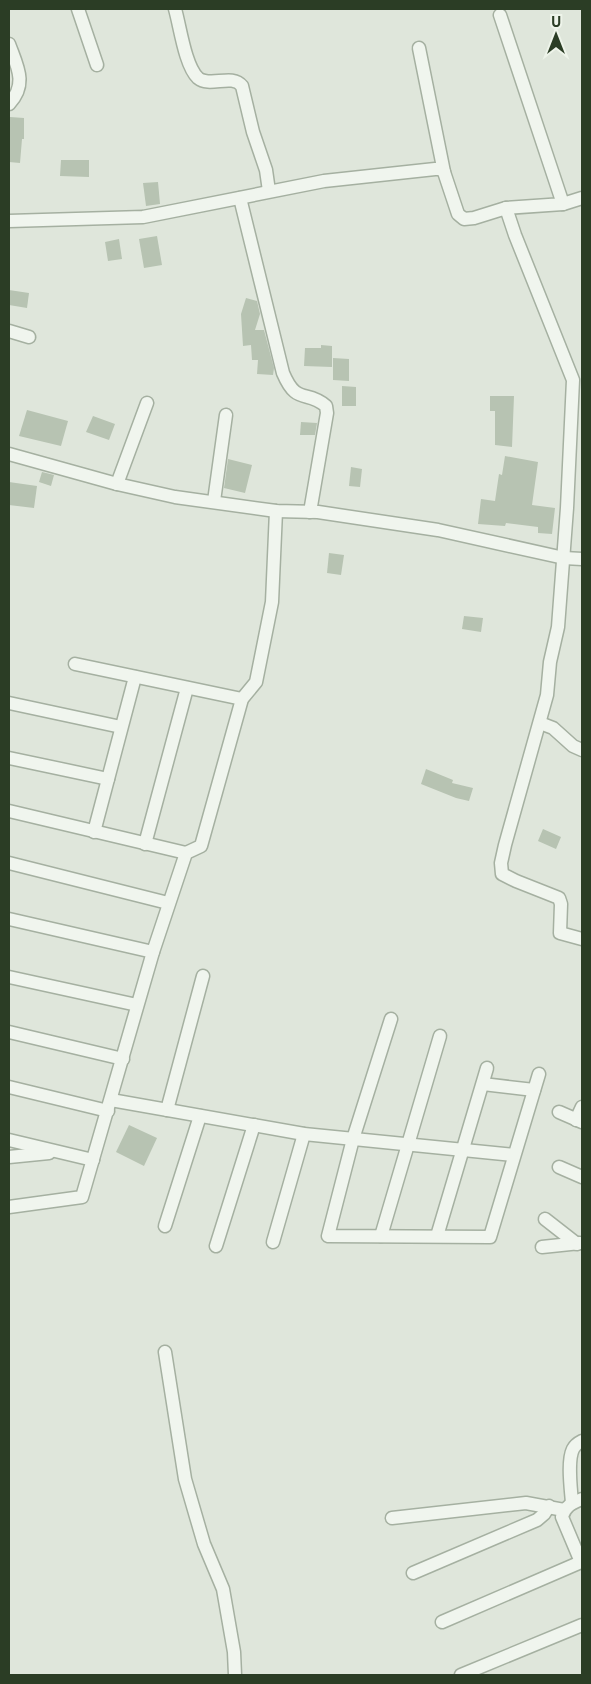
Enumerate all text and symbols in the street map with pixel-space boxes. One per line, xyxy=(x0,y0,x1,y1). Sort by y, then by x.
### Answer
north arrow xyxy=(531,10,581,60)
text: U xyxy=(551,14,561,30)

